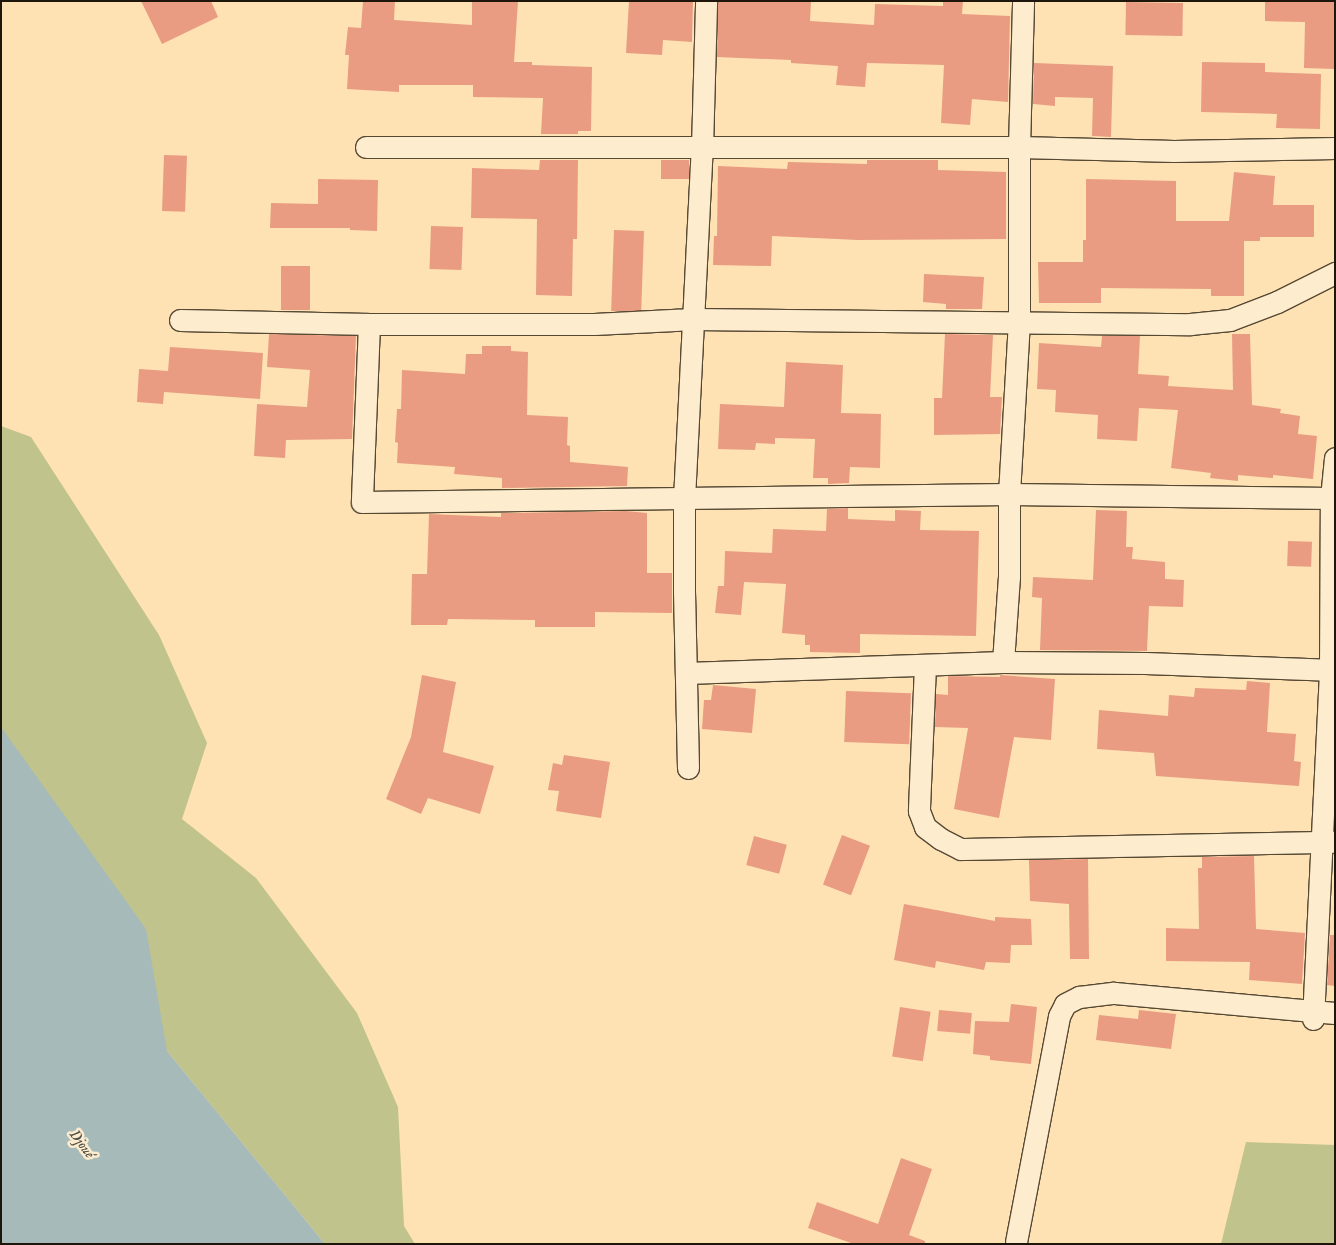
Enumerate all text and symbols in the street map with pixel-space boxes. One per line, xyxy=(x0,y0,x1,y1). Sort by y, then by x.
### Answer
water label: Djoué xyxy=(65,1126,99,1162)

